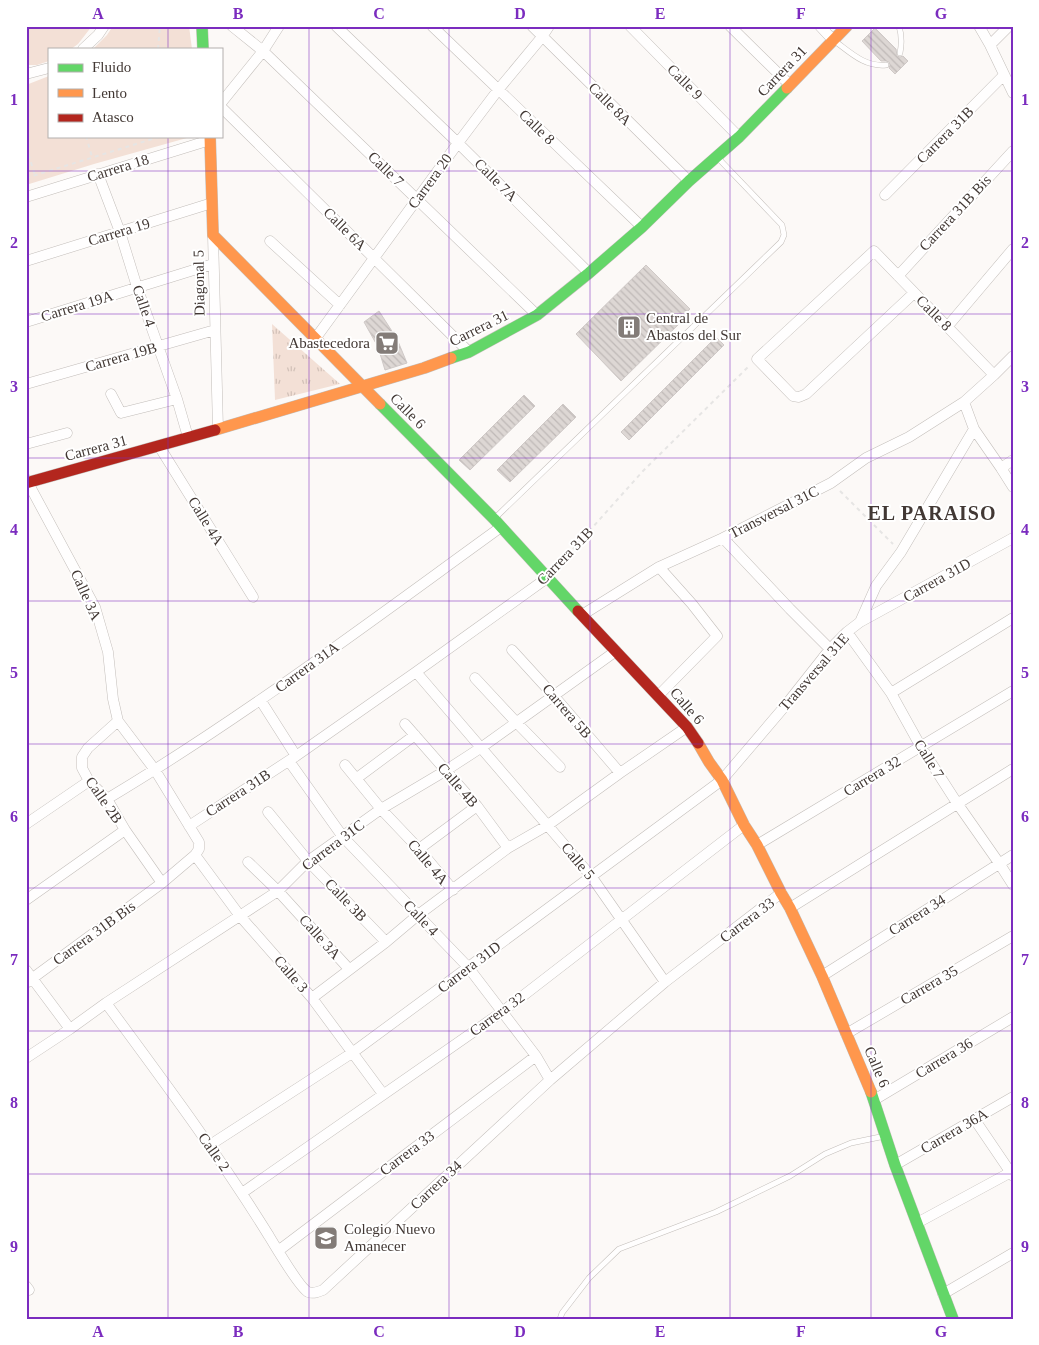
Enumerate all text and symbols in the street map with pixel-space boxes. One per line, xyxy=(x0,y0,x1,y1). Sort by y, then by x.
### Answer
text: A xyxy=(92,5,104,22)
text: B xyxy=(233,5,244,22)
text: C xyxy=(373,5,385,22)
text: D xyxy=(514,5,526,22)
text: E xyxy=(655,5,665,22)
text: F xyxy=(796,5,806,22)
text: G xyxy=(935,5,948,22)
street label: Carrera 31 xyxy=(754,43,810,99)
legend xyxy=(48,48,222,138)
text: Fluido xyxy=(92,59,131,75)
street label: Calle 9 xyxy=(664,61,706,103)
street label: Calle 8A xyxy=(585,79,635,129)
text: Lento xyxy=(92,85,127,101)
text: 1 xyxy=(10,91,18,108)
text: 1 xyxy=(1021,91,1029,108)
street label: Carrera 31B xyxy=(913,103,977,167)
street label: Calle 8 xyxy=(516,106,558,148)
text: Atasco xyxy=(92,109,134,125)
street label: Calle 7 xyxy=(365,148,407,190)
street label: Carrera 18 xyxy=(85,151,151,185)
street label: Carrera 20 xyxy=(405,151,455,211)
street label: Calle 7A xyxy=(471,155,521,205)
street label: Carrera 31B Bis xyxy=(916,172,994,254)
street label: Calle 6A xyxy=(320,204,370,254)
street label: Carrera 19 xyxy=(86,215,152,249)
text: 2 xyxy=(10,234,18,251)
text: 2 xyxy=(1021,234,1029,251)
street label: Diagonal 5 xyxy=(190,250,208,316)
street label: Calle 4 xyxy=(129,283,159,329)
street label: Carrera 19A xyxy=(39,287,115,325)
street label: Calle 8 xyxy=(913,292,955,334)
street label: Carrera 31 xyxy=(447,307,511,349)
place label: Central de Abastos del Sur xyxy=(646,310,741,343)
building icon: Central de Abastos del Sur xyxy=(616,314,642,340)
supermarket icon: Abastecedora xyxy=(374,330,400,356)
place label: Abastecedora xyxy=(288,335,370,351)
street label: Carrera 19B xyxy=(83,339,159,375)
text: 3 xyxy=(10,378,18,395)
text: 3 xyxy=(1021,378,1029,395)
street label: Calle 6 xyxy=(387,390,429,432)
street label: Carrera 31 xyxy=(63,432,129,464)
street label: Transversal 31C xyxy=(727,483,821,541)
street label: Calle 4A xyxy=(185,494,227,548)
district label: EL PARAISO xyxy=(867,502,997,524)
text: 4 xyxy=(10,521,18,538)
text: 4 xyxy=(1021,521,1029,538)
street label: Carrera 31B xyxy=(534,524,596,588)
street label: Carrera 31D xyxy=(901,555,974,605)
street label: Calle 3A xyxy=(68,567,104,623)
street label: Transversal 31E xyxy=(776,630,852,714)
street label: Carrera 31A xyxy=(272,639,342,695)
text: 5 xyxy=(10,664,18,681)
text: 5 xyxy=(1021,664,1029,681)
street label: Carrera 5B xyxy=(539,681,595,741)
street label: Calle 6 xyxy=(667,685,707,728)
street label: Calle 7 xyxy=(911,737,947,782)
street label: Carrera 32 xyxy=(841,753,903,799)
street label: Calle 4B xyxy=(435,760,481,810)
street label: Carrera 31B xyxy=(203,766,273,820)
street label: Calle 2B xyxy=(82,774,126,826)
text: 6 xyxy=(10,808,18,825)
text: 6 xyxy=(1021,808,1029,825)
street label: Carrera 31C xyxy=(299,816,367,874)
street label: Calle 4A xyxy=(405,836,452,888)
street label: Calle 5 xyxy=(558,839,598,883)
street label: Calle 3B xyxy=(322,875,370,925)
street label: Carrera 34 xyxy=(886,891,949,939)
street label: Carrera 33 xyxy=(717,894,777,946)
street label: Calle 4 xyxy=(400,897,442,939)
street label: Carrera 31B Bis xyxy=(50,898,138,968)
street label: Calle 3A xyxy=(296,912,344,962)
street label: Carrera 31D xyxy=(434,938,504,996)
text: 7 xyxy=(10,951,18,968)
text: 7 xyxy=(1021,951,1029,968)
street label: Calle 3 xyxy=(271,953,311,995)
street label: Carrera 35 xyxy=(897,962,961,1008)
street label: Carrera 32 xyxy=(467,989,527,1039)
street label: Carrera 36 xyxy=(913,1034,976,1081)
street label: Calle 6 xyxy=(861,1044,893,1090)
text: 8 xyxy=(10,1094,18,1111)
text: 8 xyxy=(1021,1094,1029,1111)
street label: Carrera 36A xyxy=(918,1105,990,1157)
street label: Carrera 33 xyxy=(377,1127,437,1179)
street label: Calle 2 xyxy=(195,1130,233,1174)
street label: Carrera 34 xyxy=(407,1157,465,1213)
place label: Colegio Nuevo Amanecer xyxy=(344,1221,435,1254)
school or university icon: Colegio Nuevo Amanecer xyxy=(313,1225,339,1251)
text: 9 xyxy=(10,1238,18,1255)
text: 9 xyxy=(1021,1238,1029,1255)
text: A xyxy=(92,1323,104,1340)
text: B xyxy=(233,1323,244,1340)
text: C xyxy=(373,1323,385,1340)
text: D xyxy=(514,1323,526,1340)
text: E xyxy=(655,1323,665,1340)
text: F xyxy=(796,1323,806,1340)
text: G xyxy=(935,1323,948,1340)

